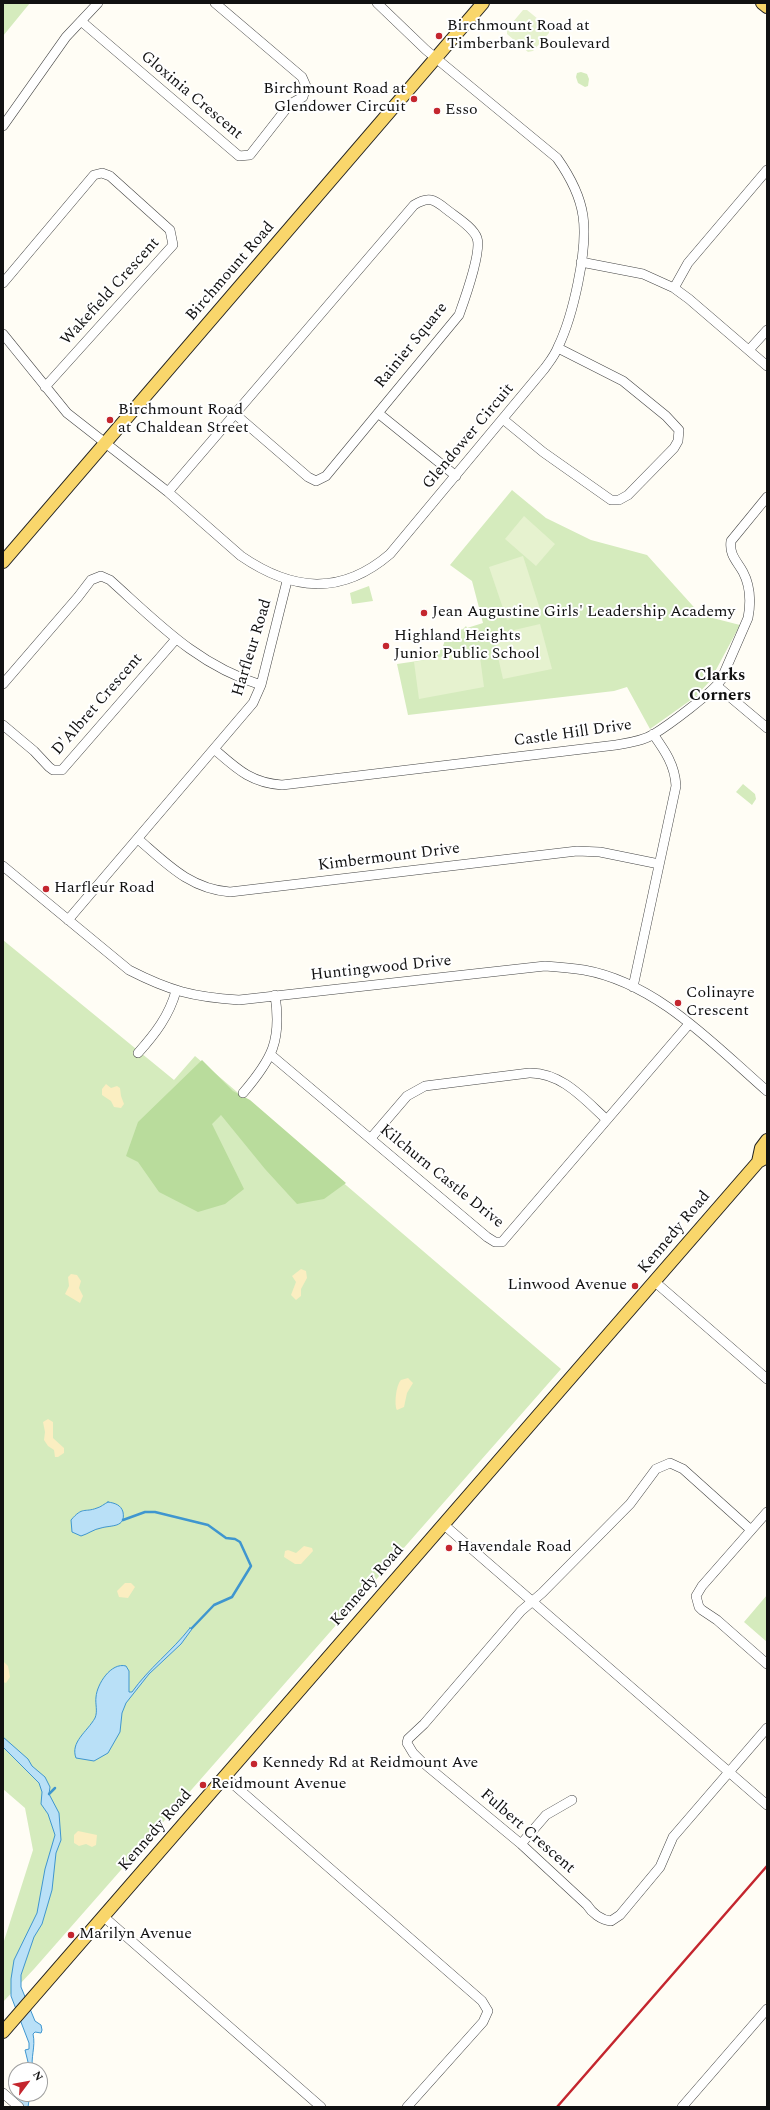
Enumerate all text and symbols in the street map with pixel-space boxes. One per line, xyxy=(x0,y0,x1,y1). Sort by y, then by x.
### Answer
place label: Birchmount Road at Timberbank Boulevard xyxy=(447,17,610,55)
marker: Birchmount Road at Timberbank Boulevard xyxy=(434,31,444,41)
street label: Gloxinia Crescent xyxy=(136,48,246,144)
place label: Birchmount Road at Glendower Circuit xyxy=(263,80,406,118)
marker: Birchmount Road at Glendower Circuit xyxy=(409,94,419,104)
place label: Esso xyxy=(445,101,478,121)
marker: Esso xyxy=(432,106,442,116)
street label: Birchmount Road xyxy=(183,218,279,326)
street label: Wakefield Crescent xyxy=(58,234,164,350)
street label: Rainier Square xyxy=(372,299,452,393)
street label: Glendower Circuit xyxy=(419,380,519,494)
place label: Birchmount Road at Chaldean Street xyxy=(118,401,249,439)
marker: Birchmount Road at Chaldean Street xyxy=(105,415,115,425)
street label: Harfleur Road xyxy=(229,597,277,699)
place label: Jean Augustine Girls' Leadership Academy xyxy=(432,603,735,623)
marker: Jean Augustine Girls' Leadership Academy xyxy=(419,608,429,618)
place label: Highland Heights Junior Public School xyxy=(394,627,540,665)
marker: Highland Heights Junior Public School xyxy=(381,641,391,651)
street label: D'Albret Crescent xyxy=(49,650,147,760)
district label: Clarks Corners xyxy=(689,667,751,707)
street label: Castle Hill Drive xyxy=(513,716,633,752)
street label: Kimbermount Drive xyxy=(317,840,461,876)
place label: Harfleur Road xyxy=(54,879,155,899)
marker: Harfleur Road xyxy=(41,884,51,894)
street label: Huntingwood Drive xyxy=(310,952,452,986)
place label: Colinayre Crescent xyxy=(686,984,755,1022)
marker: Colinayre Crescent xyxy=(673,998,683,1008)
street label: Kilchurn Castle Drive xyxy=(375,1121,507,1233)
street label: Kennedy Road xyxy=(635,1188,715,1278)
place label: Linwood Avenue xyxy=(507,1276,627,1296)
marker: Linwood Avenue xyxy=(630,1281,640,1291)
place label: Havendale Road xyxy=(457,1538,572,1558)
street label: Kennedy Road xyxy=(327,1541,409,1631)
marker: Havendale Road xyxy=(444,1543,454,1553)
place label: Kennedy Rd at Reidmount Ave xyxy=(262,1754,478,1774)
marker: Kennedy Rd at Reidmount Ave xyxy=(249,1759,259,1769)
place label: Reidmount Avenue xyxy=(211,1775,346,1795)
marker: Reidmount Avenue xyxy=(198,1780,208,1790)
street label: Kennedy Road xyxy=(115,1786,197,1876)
street label: Fulbert Crescent xyxy=(476,1786,578,1878)
place label: Marilyn Avenue xyxy=(79,1925,192,1945)
marker: Marilyn Avenue xyxy=(66,1930,76,1940)
north arrow xyxy=(8,2062,48,2102)
text: N xyxy=(28,2068,47,2084)

